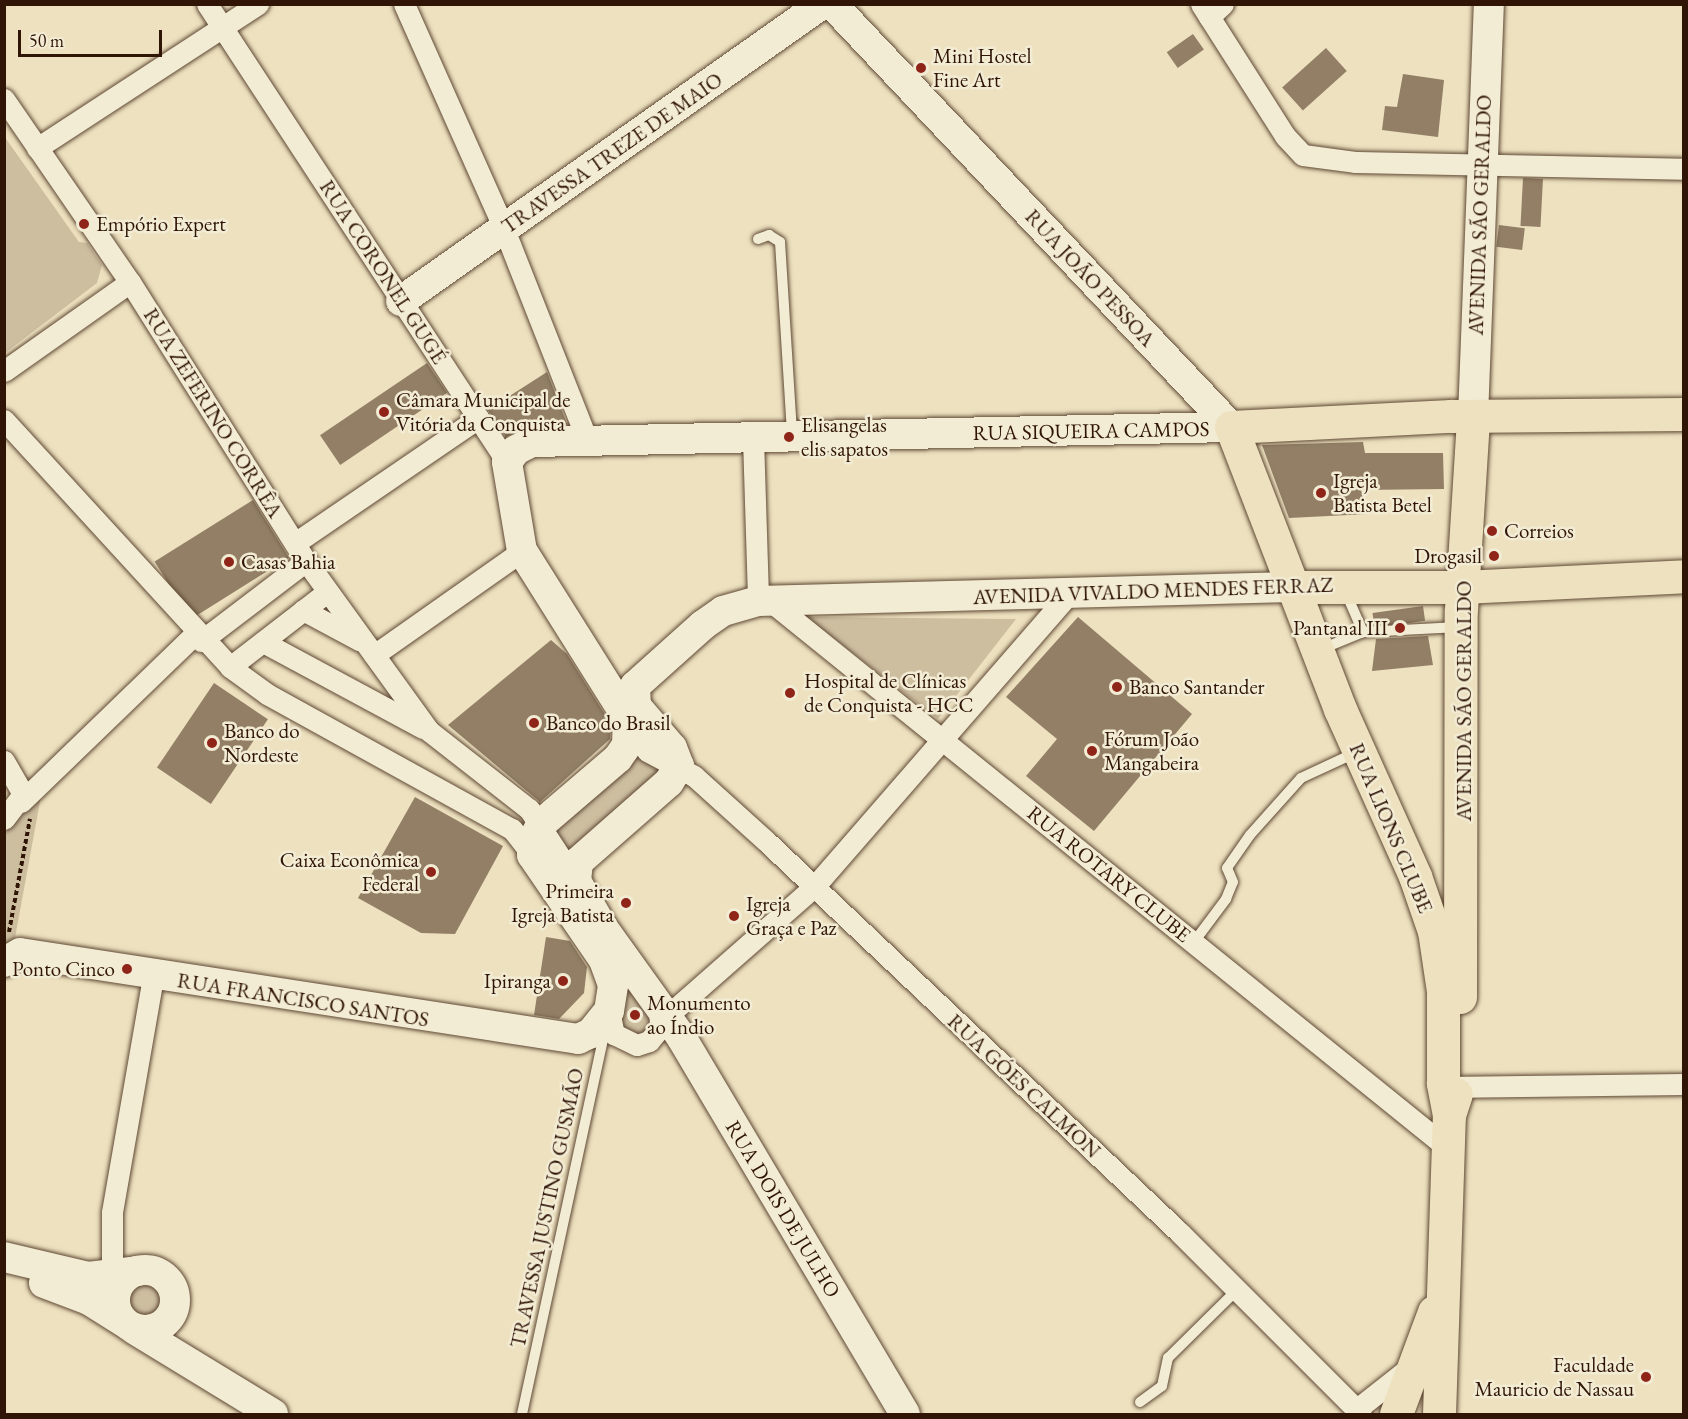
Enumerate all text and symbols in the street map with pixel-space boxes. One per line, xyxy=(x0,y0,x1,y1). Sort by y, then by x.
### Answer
scale bar xyxy=(21,18,165,56)
text: 50 m xyxy=(29,29,64,52)
place label: Mini Hostel Fine Art xyxy=(933,43,1032,93)
marker: Mini Hostel Fine Art xyxy=(914,61,928,75)
street label: TRAVESSA TREZE DE MAIO xyxy=(497,67,727,239)
street label: AVENIDA SÃO GERALDO xyxy=(1463,94,1497,336)
street label: RUA CORONEL GUGÉ xyxy=(314,175,452,369)
street label: RUA JOÃO PESSOA xyxy=(1020,204,1160,352)
place label: Empório Expert xyxy=(96,211,226,237)
marker: Empório Expert xyxy=(77,217,91,231)
street label: RUA ZEFERINO CORRÊA xyxy=(138,303,288,523)
place label: Câmara Municipal de Vitória da Conquista xyxy=(396,387,570,437)
marker: Câmara Municipal de Vitória da Conquista xyxy=(377,405,391,419)
place label: Elisangelas elis sapatos xyxy=(801,412,888,462)
street label: RUA SIQUEIRA CAMPOS xyxy=(972,416,1210,446)
marker: Elisangelas elis sapatos xyxy=(782,430,796,444)
place label: Igreja Batista Betel xyxy=(1333,468,1432,518)
marker: Igreja Batista Betel xyxy=(1314,486,1328,500)
place label: Correios xyxy=(1504,518,1574,544)
marker: Correios xyxy=(1485,524,1499,538)
place label: Drogasil xyxy=(1414,543,1482,569)
place label: Casas Bahia xyxy=(241,549,335,575)
marker: Drogasil xyxy=(1487,549,1501,563)
marker: Casas Bahia xyxy=(222,555,236,569)
street label: AVENIDA VIVALDO MENDES FERRAZ xyxy=(972,572,1334,610)
street label: AVENIDA SÃO GERALDO xyxy=(1451,581,1477,821)
place label: Pantanal III xyxy=(1293,615,1388,641)
marker: Pantanal III xyxy=(1393,621,1407,635)
place label: Hospital de Clínicas de Conquista - HCC xyxy=(804,668,973,718)
place label: Banco Santander xyxy=(1129,674,1265,700)
marker: Banco Santander xyxy=(1110,680,1124,694)
marker: Hospital de Clínicas de Conquista - HCC xyxy=(781,684,799,702)
place label: Banco do Brasil xyxy=(546,710,670,736)
marker: Banco do Brasil xyxy=(527,716,541,730)
place label: Banco do Nordeste xyxy=(224,718,300,768)
place label: Fórum João Mangabeira xyxy=(1104,726,1199,776)
marker: Banco do Nordeste xyxy=(205,736,219,750)
street label: RUA LIONS CLUBE xyxy=(1344,739,1438,917)
marker: Fórum João Mangabeira xyxy=(1085,744,1099,758)
street label: RUA ROTARY CLUBE xyxy=(1022,800,1196,948)
place label: Caixa Econômica Federal xyxy=(280,847,419,897)
marker: Caixa Econômica Federal xyxy=(424,865,438,879)
place label: Primeira Igreja Batista xyxy=(511,878,614,928)
place label: Igreja Graça e Paz xyxy=(746,891,836,941)
marker: Primeira Igreja Batista xyxy=(619,896,633,910)
marker: Igreja Graça e Paz xyxy=(727,909,741,923)
place label: Ponto Cinco xyxy=(12,956,115,982)
marker: Ponto Cinco xyxy=(120,962,134,976)
street label: RUA FRANCISCO SANTOS xyxy=(175,968,431,1032)
place label: Ipiranga xyxy=(484,968,551,994)
marker: Ipiranga xyxy=(556,974,570,988)
place label: Monumento ao Índio xyxy=(647,990,751,1040)
marker: Monumento ao Índio xyxy=(628,1008,642,1022)
street label: RUA GÓES CALMON xyxy=(942,1009,1106,1163)
street label: TRAVESSA JUSTINO GUSMÃO xyxy=(505,1066,589,1350)
street label: RUA DOIS DE JULHO xyxy=(720,1116,846,1302)
place label: Faculdade Mauricio de Nassau xyxy=(1475,1352,1634,1402)
marker: Faculdade Mauricio de Nassau xyxy=(1639,1370,1653,1384)

